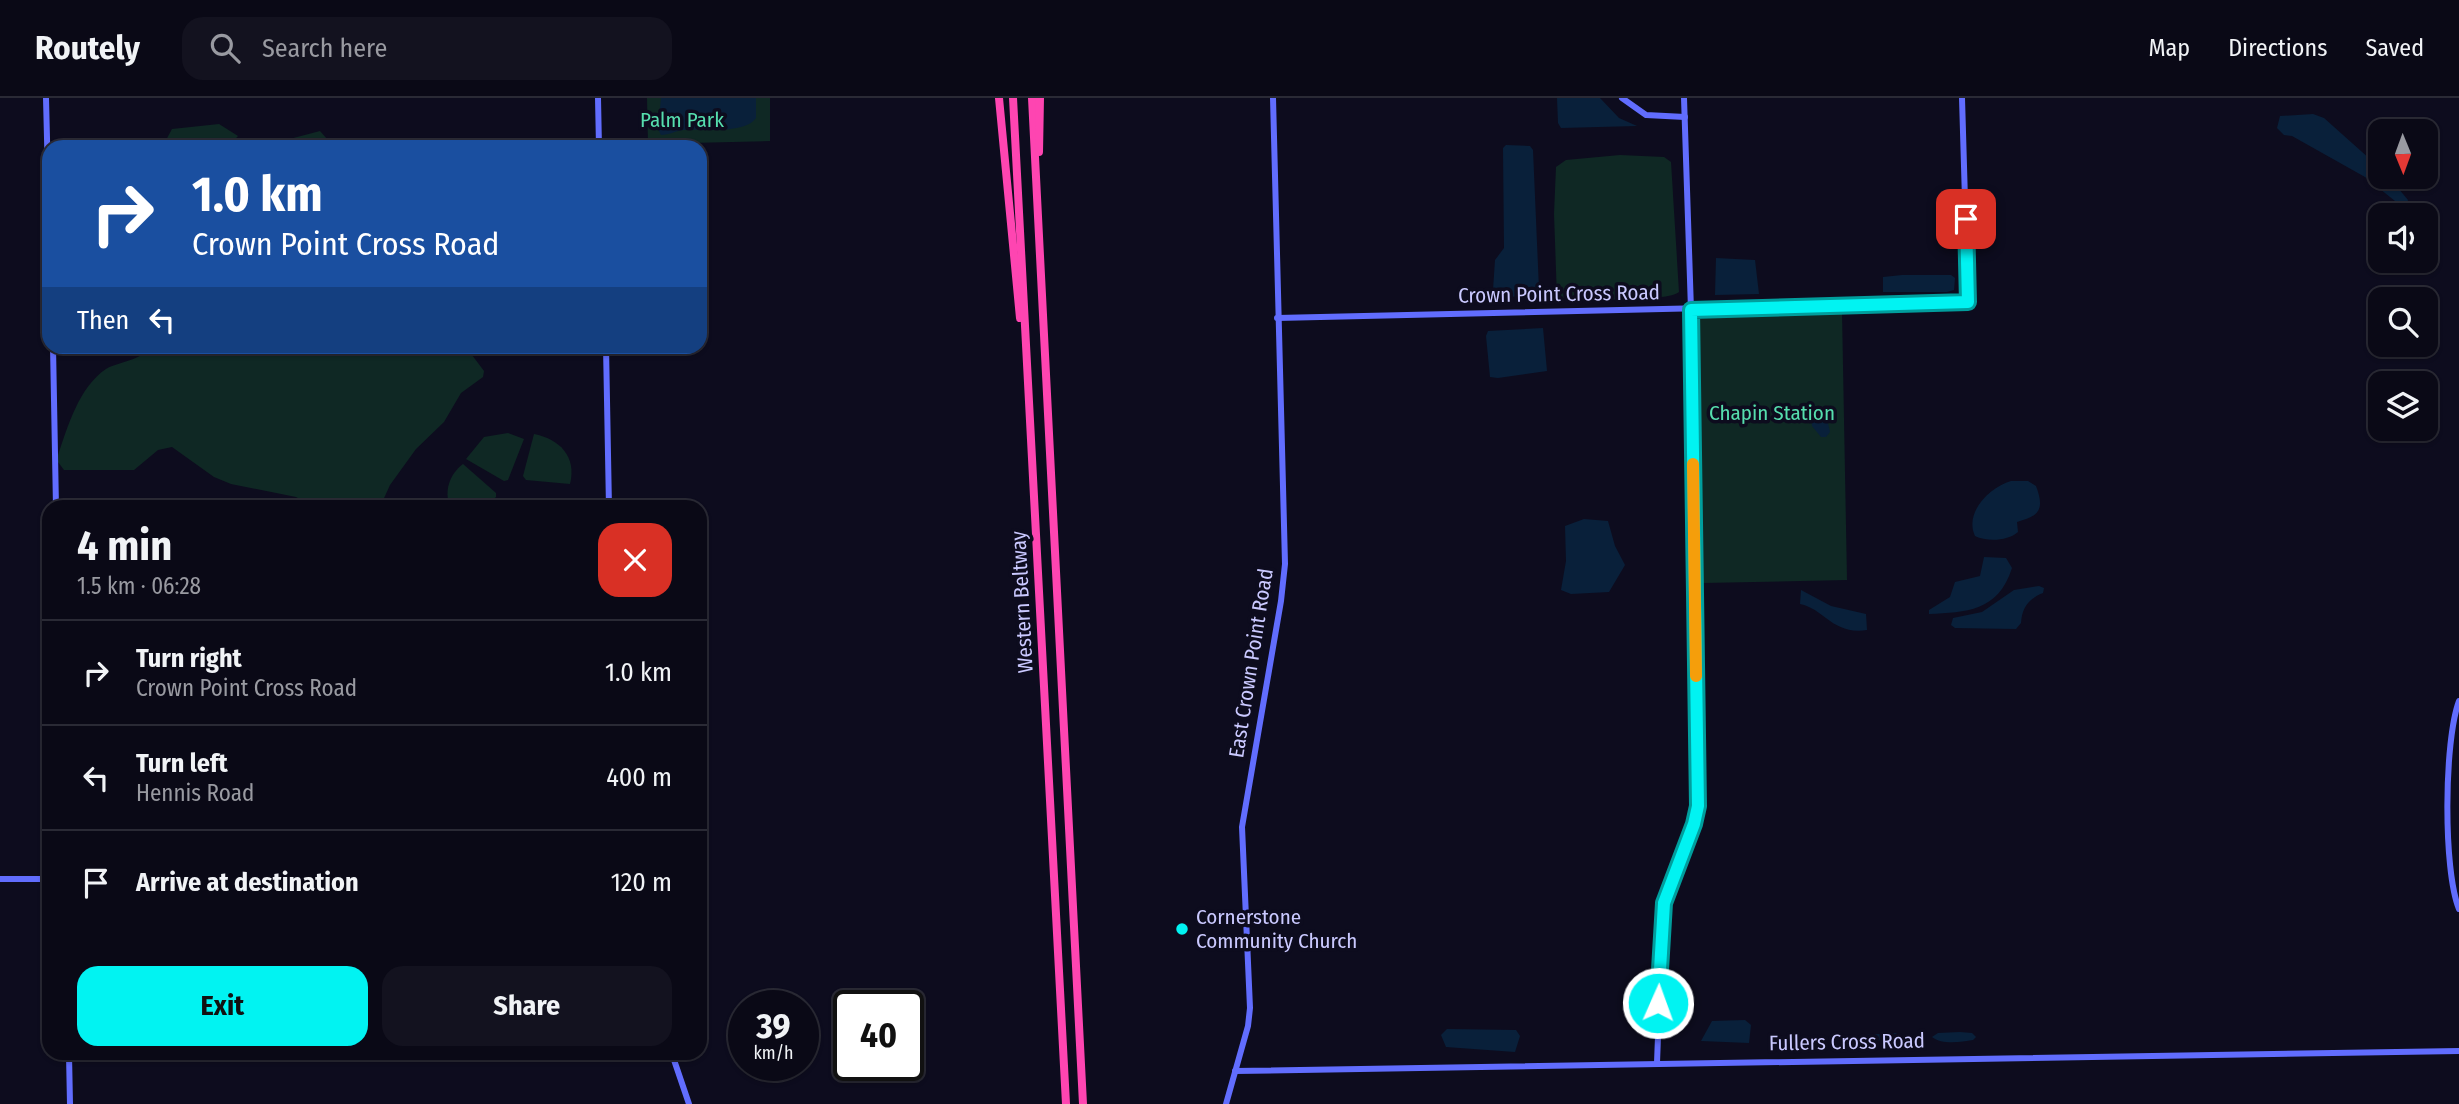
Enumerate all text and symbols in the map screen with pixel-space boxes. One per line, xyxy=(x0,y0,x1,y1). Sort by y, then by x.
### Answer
search box xyxy=(182,17,672,80)
text: Routely xyxy=(35,28,140,68)
icon: search xyxy=(206,29,244,67)
text: Search here xyxy=(262,33,387,64)
text: Map xyxy=(2149,34,2190,62)
text: Directions xyxy=(2228,34,2327,62)
text: Saved xyxy=(2365,34,2424,62)
park label: Palm Park xyxy=(640,107,724,133)
north arrow xyxy=(2368,119,2438,189)
map controls xyxy=(2368,119,2438,441)
text: 1.0 km xyxy=(192,165,323,224)
icon: right xyxy=(77,168,168,259)
pin xyxy=(1936,189,1996,249)
icon: arrive xyxy=(1947,200,1985,238)
button: sound xyxy=(2368,203,2438,273)
text: Crown Point Cross Road xyxy=(192,225,500,263)
street label: Crown Point Cross Road xyxy=(1458,279,1660,309)
button: search xyxy=(2368,287,2438,357)
icon: left xyxy=(143,301,181,339)
text: Then xyxy=(77,305,129,336)
button: layers xyxy=(2368,371,2438,441)
park label: Chapin Station xyxy=(1709,400,1835,426)
text: 4 min xyxy=(77,521,172,571)
button: close xyxy=(598,523,672,597)
street label: Western Beltway xyxy=(1005,530,1039,674)
street label: East Crown Point Road xyxy=(1223,566,1279,760)
text: 1.5 km · 06:28 xyxy=(77,572,201,600)
text: Turn right xyxy=(136,643,242,674)
icon: right xyxy=(77,654,115,692)
text: 1.0 km xyxy=(605,657,672,688)
text: Crown Point Cross Road xyxy=(136,674,357,702)
text: Turn left xyxy=(136,748,228,779)
icon: left xyxy=(77,759,115,797)
text: 400 m xyxy=(606,762,672,793)
text: Hennis Road xyxy=(136,779,254,807)
icon: arrive xyxy=(77,864,115,902)
text: Arrive at destination xyxy=(136,867,359,898)
text: 120 m xyxy=(611,867,672,898)
place label: Cornerstone Community Church xyxy=(1196,904,1357,954)
marker: Cornerstone Community Church xyxy=(1174,921,1190,937)
button: Exit xyxy=(77,966,368,1046)
button: Share xyxy=(382,966,672,1046)
position arrow xyxy=(1621,966,1695,1040)
speed limit sign: 40 xyxy=(833,990,924,1081)
text: 39 xyxy=(756,1005,791,1047)
street label: Fullers Cross Road xyxy=(1769,1028,1925,1056)
text: km/h xyxy=(753,1042,794,1064)

